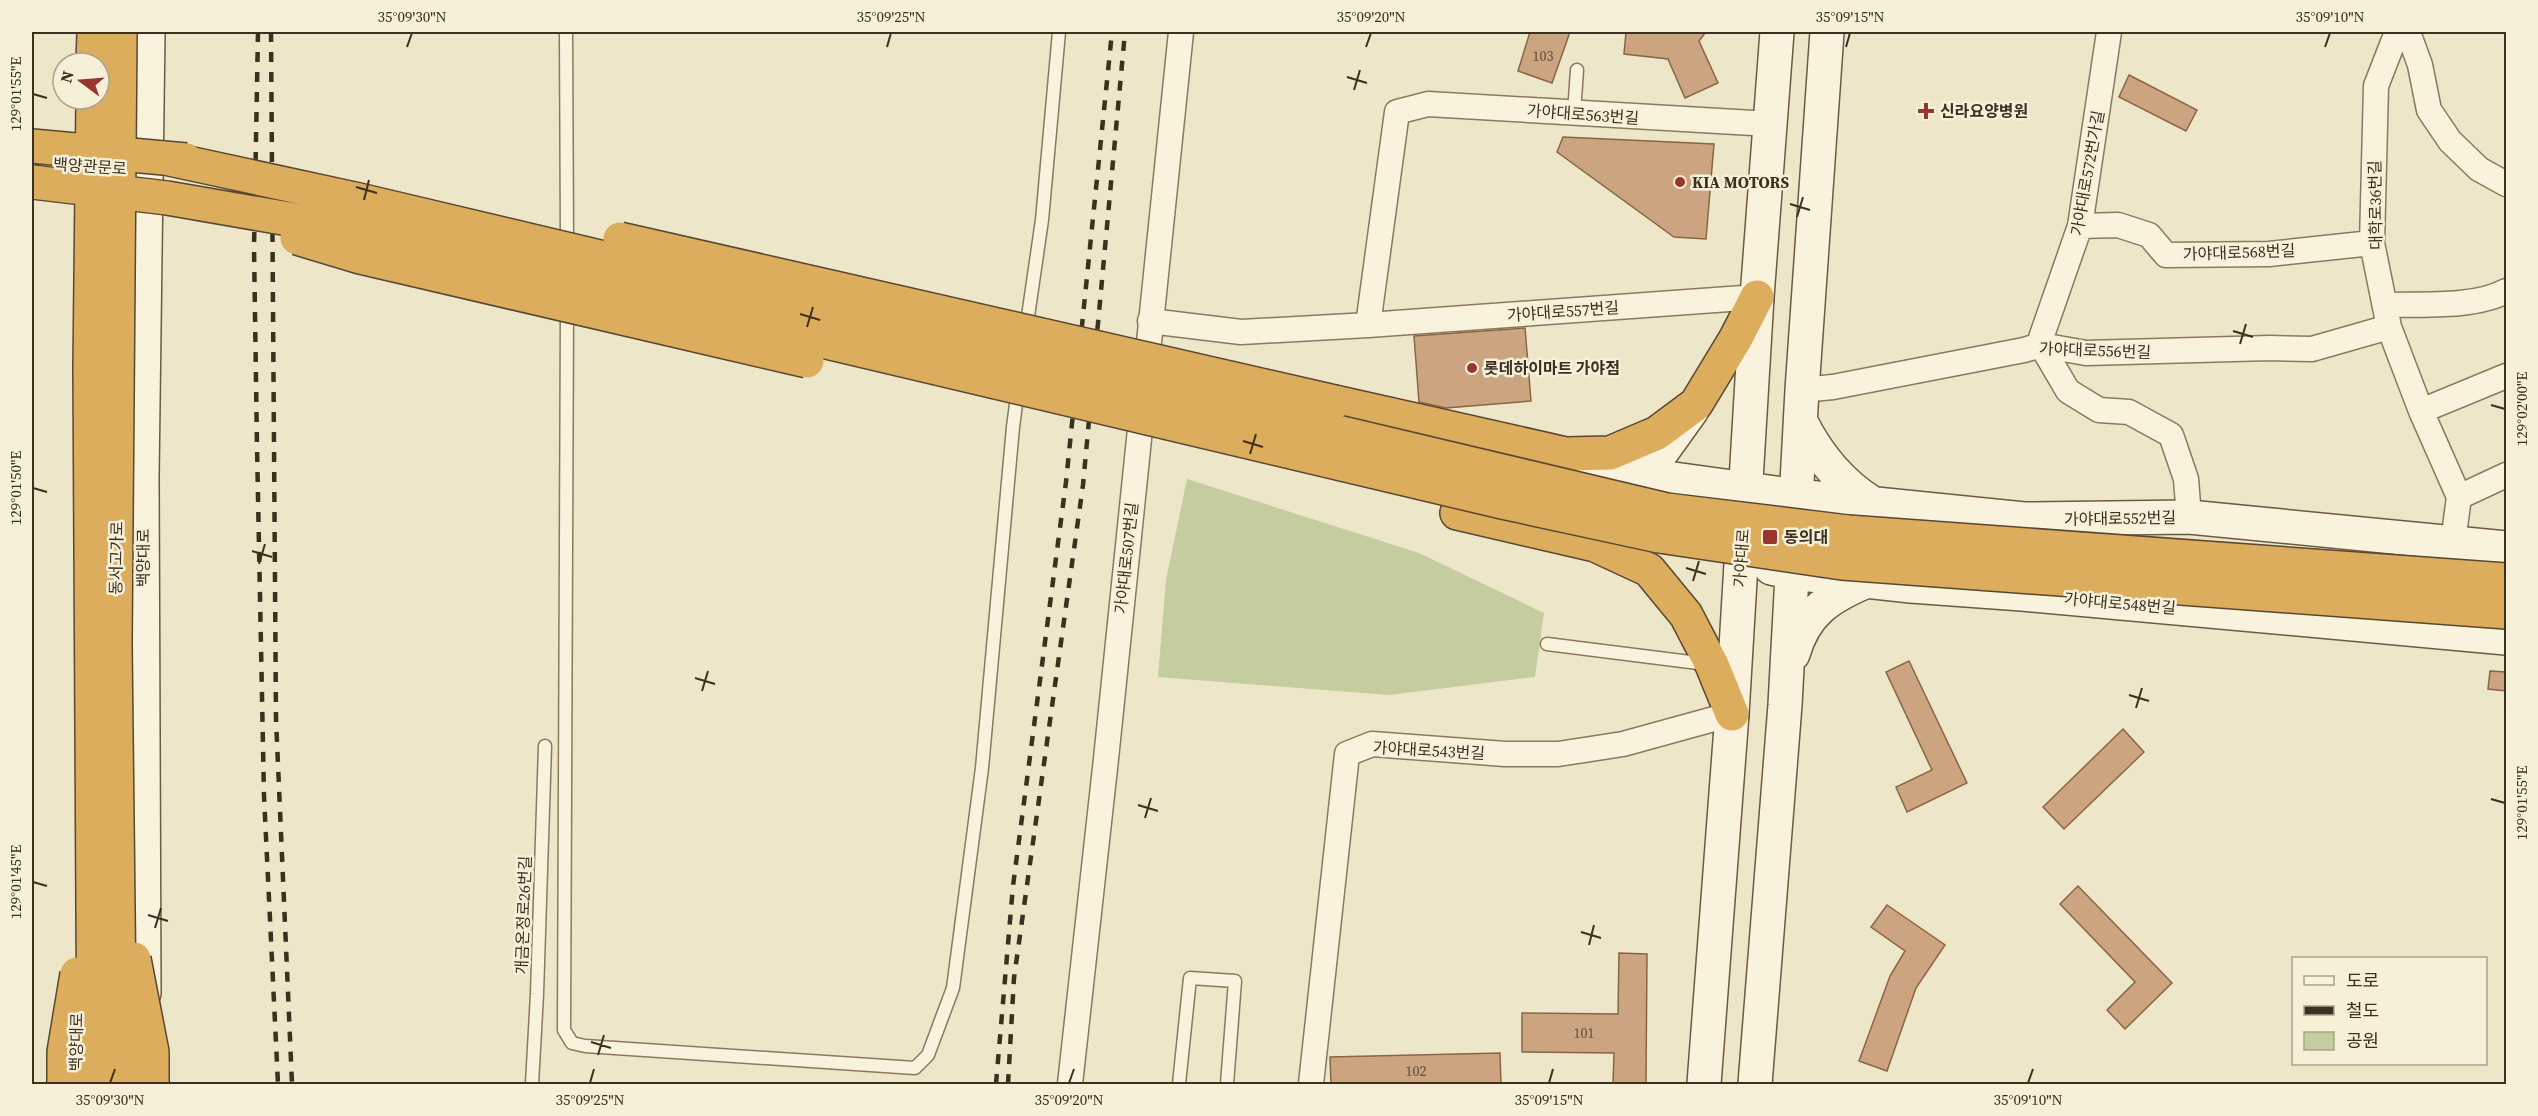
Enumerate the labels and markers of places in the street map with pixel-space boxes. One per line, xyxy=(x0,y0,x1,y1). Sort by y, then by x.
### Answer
place label: 신라요양병원 xyxy=(1940,100,2028,122)
marker: 신라요양병원 xyxy=(1917,102,1935,120)
place label: KIA MOTORS xyxy=(1692,171,1789,193)
marker: KIA MOTORS xyxy=(1673,175,1687,189)
place label: 롯데하이마트 가야점 xyxy=(1484,357,1620,379)
marker: 롯데하이마트 가야점 xyxy=(1465,361,1479,375)
place label: 동의대 xyxy=(1784,526,1828,548)
marker: 동의대 xyxy=(1761,528,1779,546)

